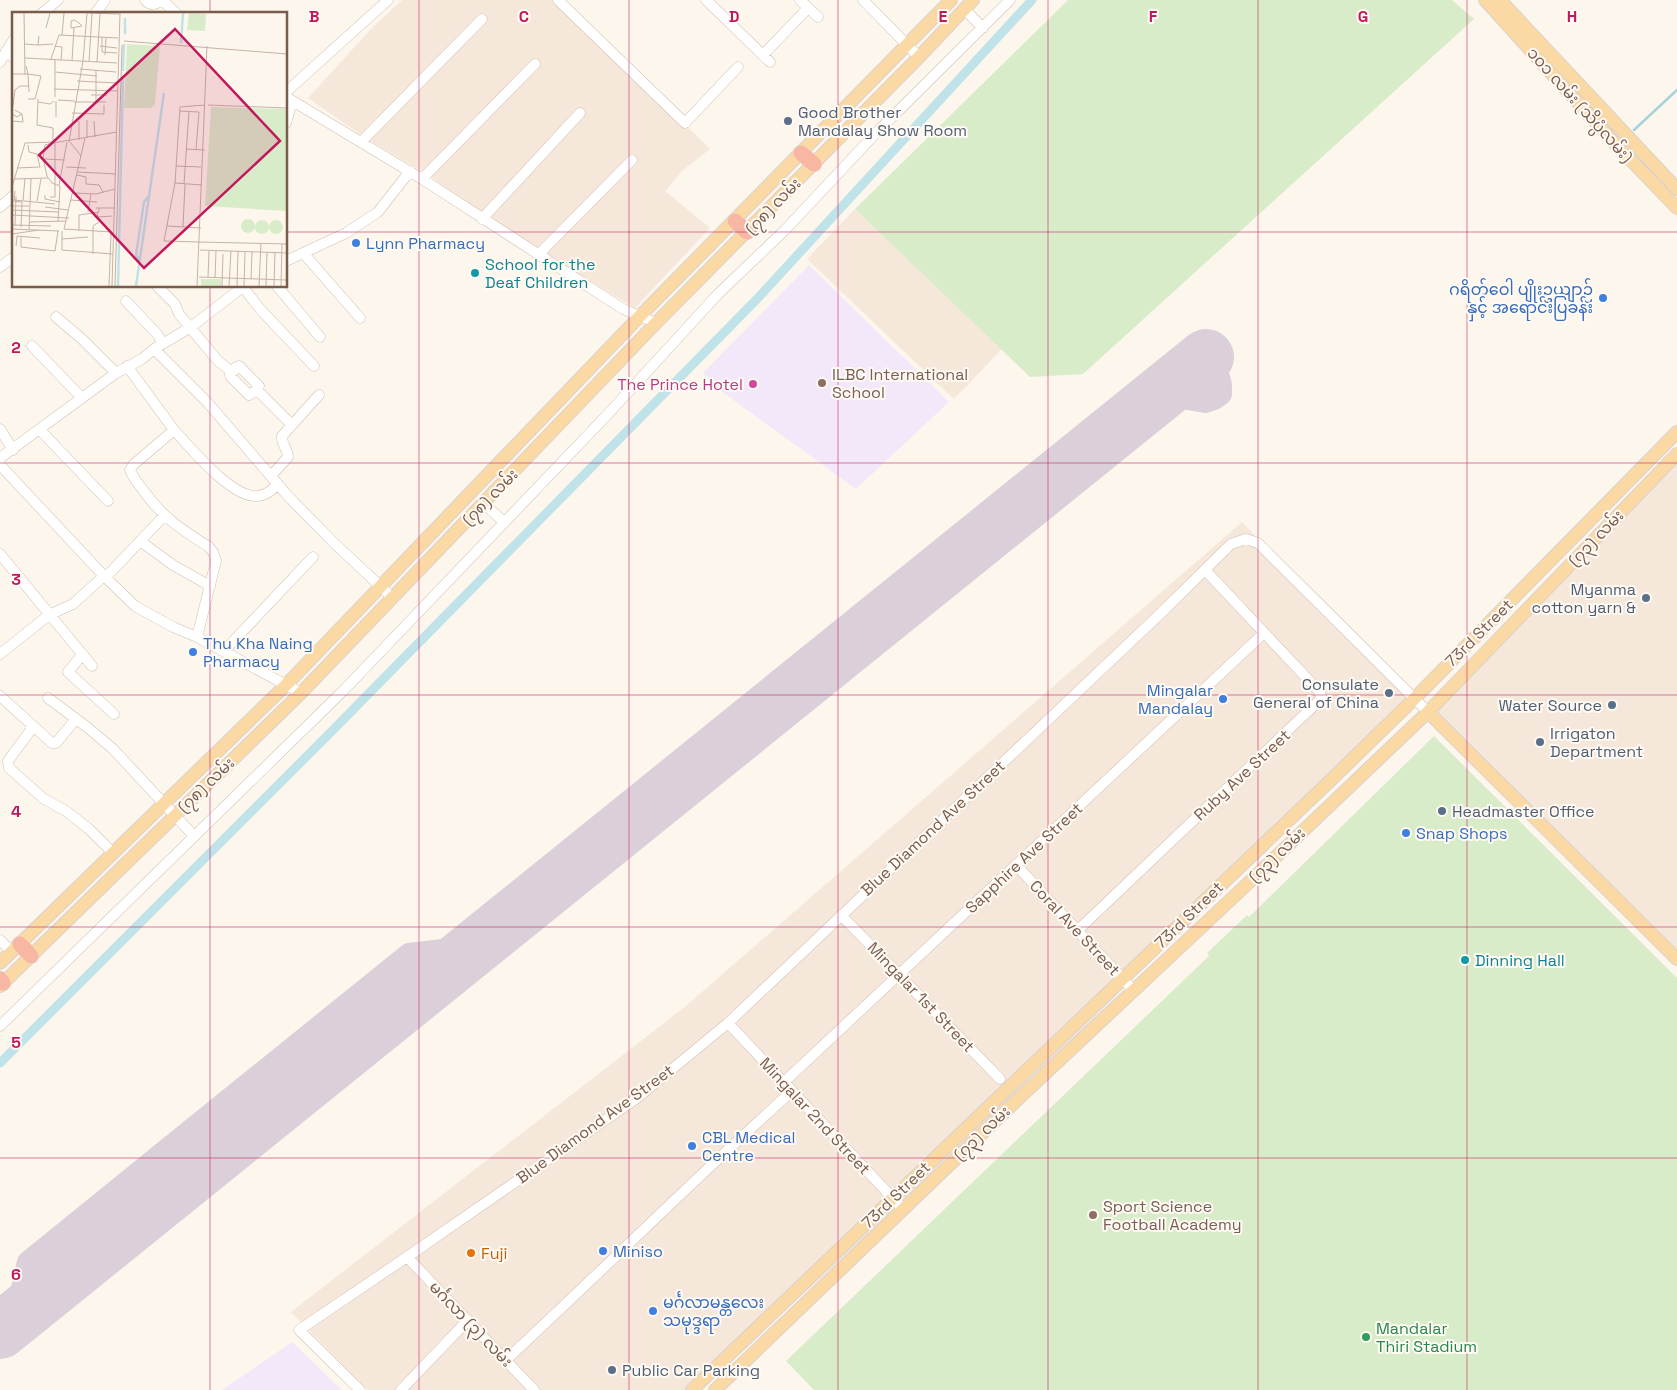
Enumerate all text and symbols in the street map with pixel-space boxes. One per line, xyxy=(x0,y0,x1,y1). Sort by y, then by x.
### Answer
text: B xyxy=(309,6,319,27)
text: C xyxy=(519,6,529,27)
text: D xyxy=(729,6,739,27)
text: E xyxy=(939,6,948,27)
text: F xyxy=(1149,6,1158,27)
text: G xyxy=(1358,6,1368,27)
text: H xyxy=(1567,6,1577,27)
inset map xyxy=(12,12,288,288)
street label: ၁၀၁ လမ်း (သိပ္ပံလမ်း) xyxy=(1520,42,1638,169)
place label: Good Brother Mandalay Show Room xyxy=(798,102,967,141)
marker: Good Brother Mandalay Show Room xyxy=(782,115,794,127)
street label: (၇၈) လမ်း xyxy=(740,172,807,241)
place label: Lynn Pharmacy xyxy=(366,233,485,254)
marker: Lynn Pharmacy xyxy=(350,237,362,249)
place label: School for the Deaf Children xyxy=(485,254,595,293)
marker: School for the Deaf Children xyxy=(469,267,481,279)
place label: ဂရိတ်ဝေါ ပျိုးဥယျာဉ် နှင့် အရောင်းပြခန်း xyxy=(1449,278,1593,322)
marker: ဂရိတ်ဝေါ ပျိုးဥယျာဉ် နှင့် အရောင်းပြခန်း xyxy=(1597,292,1609,304)
text: 2 xyxy=(11,337,21,358)
place label: ILBC International School xyxy=(832,364,968,403)
place label: The Prince Hotel xyxy=(617,374,743,395)
marker: ILBC International School xyxy=(816,377,828,389)
marker: The Prince Hotel xyxy=(747,378,759,390)
street label: (၇၈) လမ်း xyxy=(457,463,524,532)
street label: (၇၃) လမ်း xyxy=(1563,505,1630,573)
text: 3 xyxy=(11,569,21,590)
place label: Myanma cotton yarn & xyxy=(1532,579,1636,618)
marker: Myanma cotton yarn & xyxy=(1640,592,1652,604)
street label: 73rd Street xyxy=(1441,595,1517,671)
place label: Thu Kha Naing Pharmacy xyxy=(203,633,313,672)
marker: Thu Kha Naing Pharmacy xyxy=(187,646,199,658)
place label: Consulate General of China xyxy=(1253,674,1379,713)
place label: Mingalar Mandalay xyxy=(1138,680,1213,719)
marker: Consulate General of China xyxy=(1383,687,1395,699)
marker: Mingalar Mandalay xyxy=(1217,693,1229,705)
place label: Water Source xyxy=(1499,695,1602,716)
marker: Water Source xyxy=(1606,699,1618,711)
place label: Irrigaton Department xyxy=(1550,723,1643,762)
street label: Ruby Ave Street xyxy=(1189,725,1295,825)
marker: Irrigaton Department xyxy=(1534,736,1546,748)
street label: (၇၈) လမ်း xyxy=(172,752,241,819)
street label: Blue Diamond Ave Street xyxy=(856,756,1010,900)
street label: Sapphire Ave Street xyxy=(961,798,1087,918)
text: 4 xyxy=(11,801,21,822)
place label: Headmaster Office xyxy=(1452,801,1595,822)
marker: Headmaster Office xyxy=(1436,805,1448,817)
street label: (၇၃) လမ်း xyxy=(1244,822,1312,889)
place label: Snap Shops xyxy=(1416,823,1507,844)
marker: Snap Shops xyxy=(1400,827,1412,839)
street label: Coral Ave Street xyxy=(1025,876,1125,980)
street label: 73rd Street xyxy=(1150,877,1228,953)
street label: Mingalar 1st Street xyxy=(863,937,979,1057)
place label: Dinning Hall xyxy=(1475,950,1565,971)
marker: Dinning Hall xyxy=(1459,954,1471,966)
text: 5 xyxy=(11,1032,21,1053)
street label: Mingalar 2nd Street xyxy=(755,1053,875,1179)
street label: Blue Diamond Ave Street xyxy=(512,1060,678,1188)
street label: (၇၃) လမ်း xyxy=(949,1100,1017,1167)
place label: CBL Medical Centre xyxy=(702,1127,796,1166)
marker: CBL Medical Centre xyxy=(686,1140,698,1152)
street label: 73rd Street xyxy=(857,1157,935,1233)
place label: Sport Science Football Academy xyxy=(1103,1196,1241,1235)
marker: Sport Science Football Academy xyxy=(1087,1209,1099,1221)
place label: Miniso xyxy=(613,1241,663,1262)
place label: Fuji xyxy=(481,1243,507,1264)
marker: Miniso xyxy=(597,1245,609,1257)
marker: Fuji xyxy=(465,1247,477,1259)
text: 6 xyxy=(11,1264,21,1285)
street label: မင်္ဂလာ (၃) လမ်း xyxy=(423,1276,518,1373)
place label: မင်္ဂလာမန္တလေး သမုဒ္ဒရာ xyxy=(663,1291,764,1335)
marker: မင်္ဂလာမန္တလေး သမုဒ္ဒရာ xyxy=(647,1305,659,1317)
place label: Mandalar Thiri Stadium xyxy=(1376,1318,1477,1357)
marker: Mandalar Thiri Stadium xyxy=(1360,1331,1372,1343)
place label: Public Car Parking xyxy=(622,1360,760,1381)
marker: Public Car Parking xyxy=(606,1364,618,1376)

